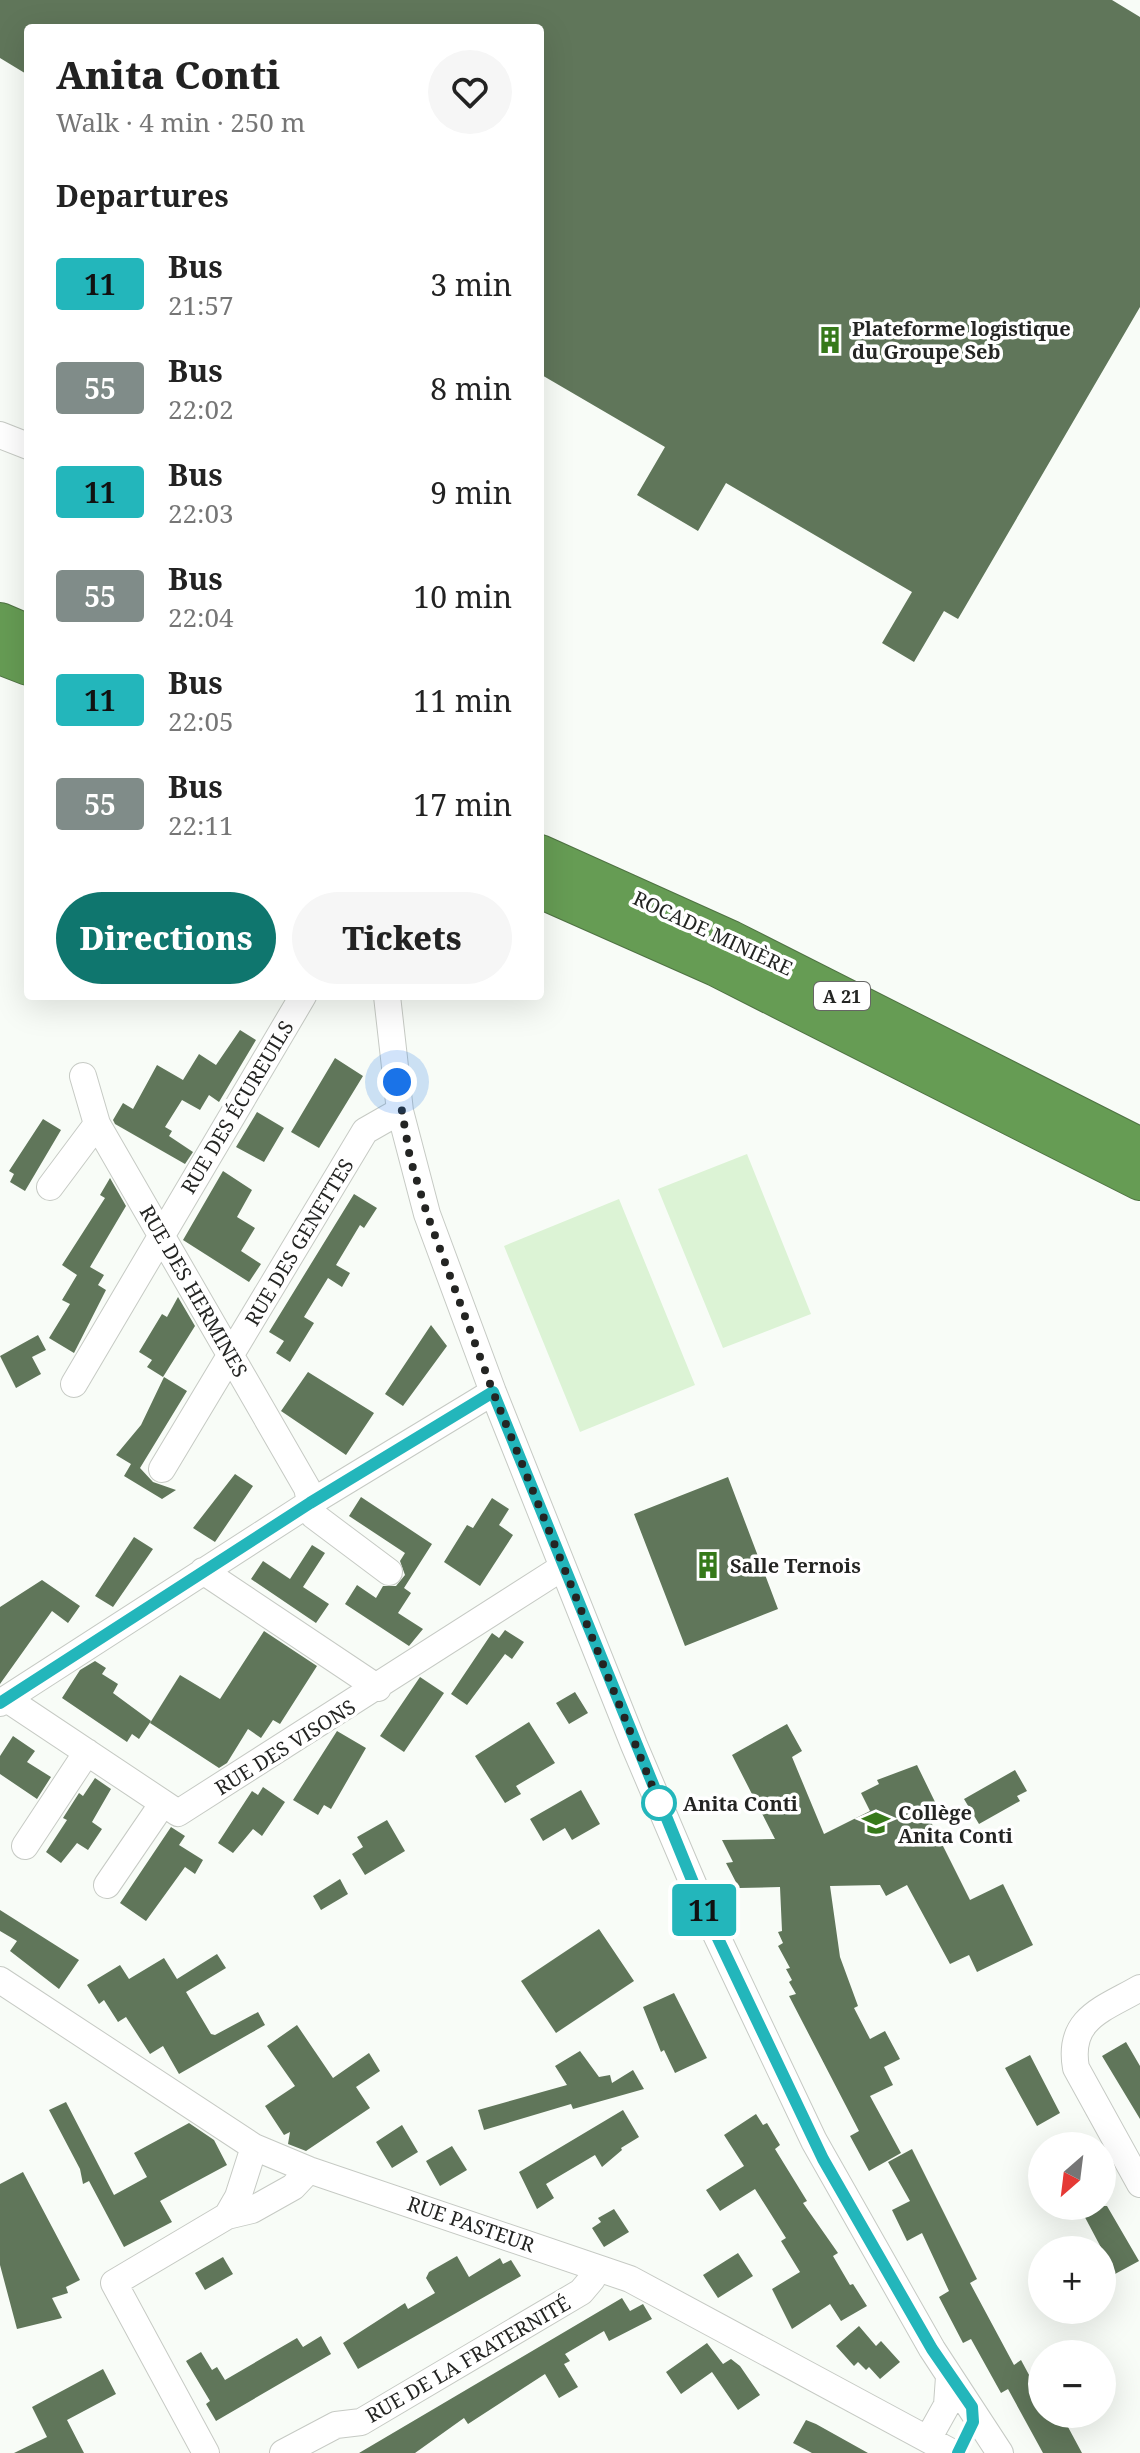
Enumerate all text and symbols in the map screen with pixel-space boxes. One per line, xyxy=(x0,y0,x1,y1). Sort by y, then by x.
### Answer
text: Anita Conti xyxy=(56,48,280,100)
button: heart xyxy=(428,50,512,134)
text: Walk · 4 min · 250 m xyxy=(56,104,305,140)
text: Departures xyxy=(56,175,229,216)
text: Bus xyxy=(168,246,223,287)
text: 3 min xyxy=(430,264,512,305)
text: 11 xyxy=(84,265,116,303)
text: 21:57 xyxy=(168,287,234,323)
place label: Plateforme logistique du Groupe Seb xyxy=(852,315,1071,365)
building icon: Plateforme logistique du Groupe Seb xyxy=(815,325,845,355)
text: Bus xyxy=(168,350,223,391)
text: 8 min xyxy=(430,368,512,409)
text: 55 xyxy=(84,369,116,407)
text: 22:02 xyxy=(168,391,234,427)
text: Bus xyxy=(168,454,223,495)
text: 9 min xyxy=(430,472,512,513)
text: 11 xyxy=(84,473,116,511)
text: 22:03 xyxy=(168,495,234,531)
text: Bus xyxy=(168,558,223,599)
text: 10 min xyxy=(413,576,512,617)
text: 55 xyxy=(84,577,116,615)
text: 22:04 xyxy=(168,599,234,635)
text: Bus xyxy=(168,662,223,703)
text: 11 min xyxy=(413,680,512,721)
text: 11 xyxy=(84,681,116,719)
text: 22:05 xyxy=(168,703,234,739)
text: Bus xyxy=(168,766,223,807)
text: 17 min xyxy=(413,784,512,825)
text: 55 xyxy=(84,785,116,823)
text: 22:11 xyxy=(168,807,234,843)
street label: ROCADE MINIÈRE xyxy=(629,884,797,982)
button: Directions xyxy=(56,892,276,984)
button: Tickets xyxy=(292,892,512,984)
road number: A 21 xyxy=(814,982,870,1010)
street label: RUE DES ÉCUREUILS xyxy=(175,1015,299,1199)
your location xyxy=(377,1062,417,1102)
street label: RUE DES GENETTES xyxy=(238,1153,360,1331)
street label: RUE DES HERMINES xyxy=(134,1200,254,1382)
building icon: Salle Ternois xyxy=(693,1550,723,1580)
place label: Salle Ternois xyxy=(730,1552,861,1579)
street label: RUE DES VISONS xyxy=(210,1693,360,1801)
marker: Anita Conti xyxy=(642,1786,676,1820)
place label: Anita Conti xyxy=(683,1790,798,1817)
place label: Collège Anita Conti xyxy=(898,1799,1013,1849)
school or university icon: Collège Anita Conti xyxy=(861,1808,891,1838)
line badge: 11 xyxy=(668,1884,740,1936)
text: 11 xyxy=(688,1891,720,1929)
north arrow xyxy=(1028,2132,1116,2220)
map controls xyxy=(1028,2132,1116,2428)
street label: RUE PASTEUR xyxy=(404,2190,539,2259)
button: + xyxy=(1028,2236,1116,2324)
street label: RUE DE LA FRATERNITÉ xyxy=(361,2289,575,2429)
button: − xyxy=(1028,2340,1116,2428)

